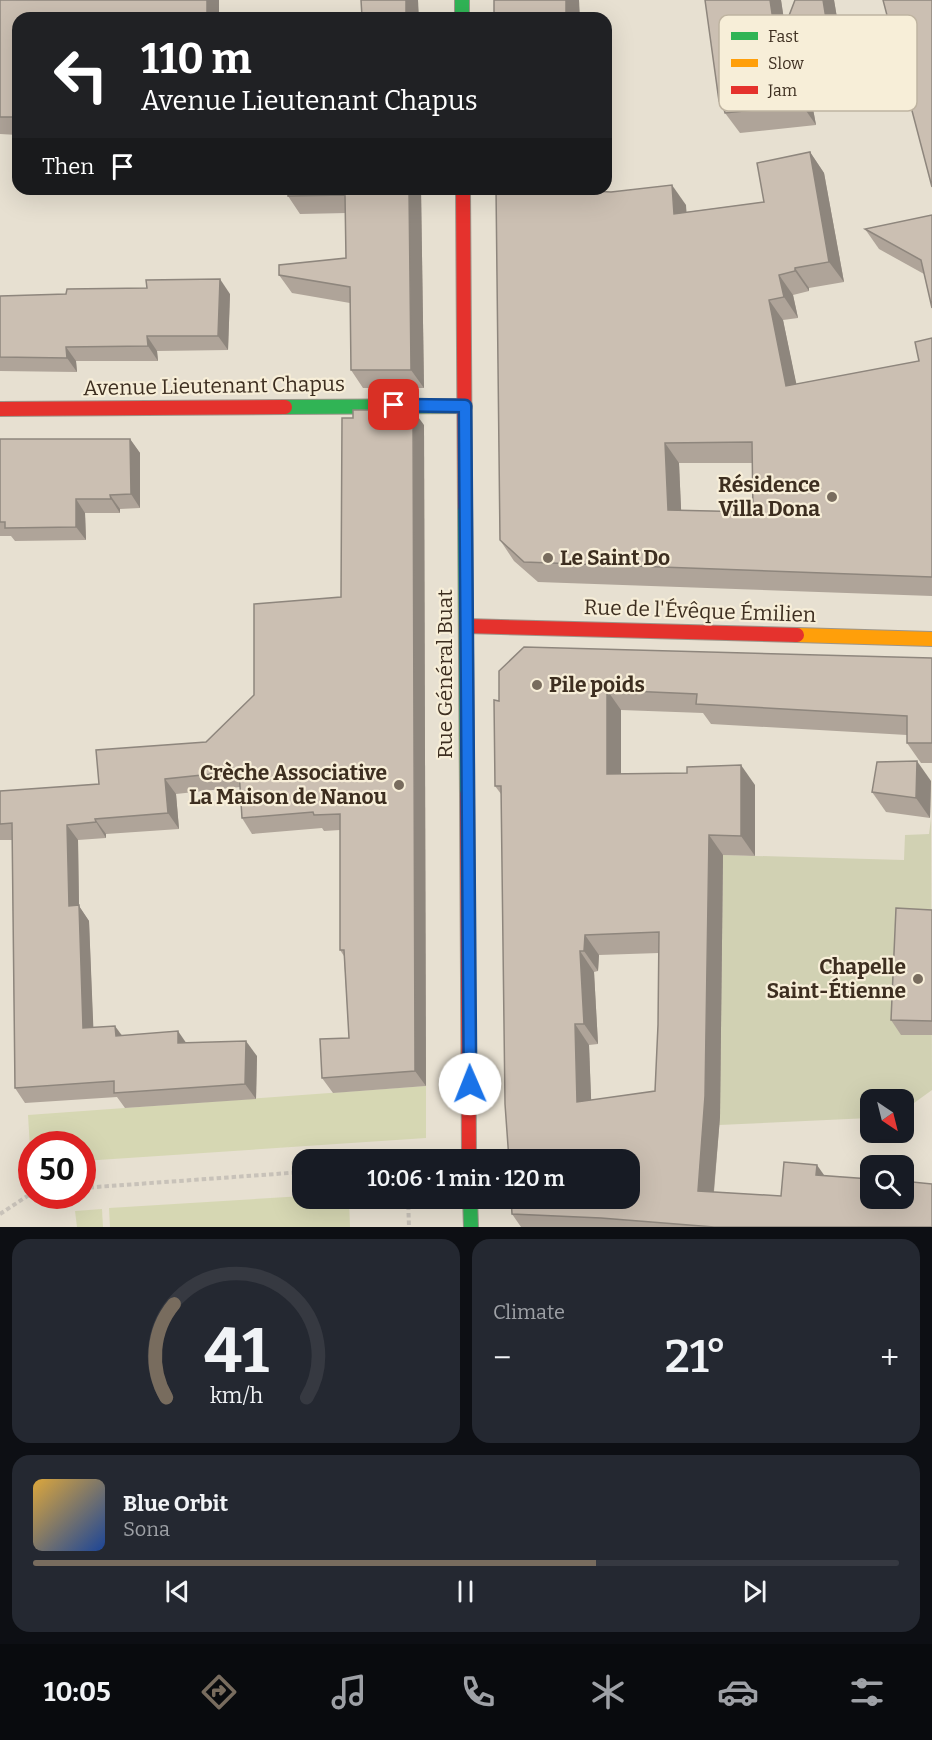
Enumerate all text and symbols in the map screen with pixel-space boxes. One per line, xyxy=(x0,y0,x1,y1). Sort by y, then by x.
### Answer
legend xyxy=(719,15,917,111)
text: Fast xyxy=(768,27,799,46)
text: 110 m xyxy=(141,34,252,84)
icon: left xyxy=(42,36,120,114)
text: Slow xyxy=(768,54,804,73)
text: Jam xyxy=(767,81,797,100)
text: Avenue Lieutenant Chapus xyxy=(141,85,478,117)
icon: arrive xyxy=(106,150,139,183)
text: Then xyxy=(42,153,94,180)
street label: Avenue Lieutenant Chapus xyxy=(83,371,345,401)
pin xyxy=(368,379,419,430)
icon: arrive xyxy=(377,388,410,421)
place label: Résidence Villa Dona xyxy=(718,472,820,522)
marker: Résidence Villa Dona xyxy=(825,490,839,504)
place label: Le Saint Do xyxy=(560,545,670,571)
marker: Le Saint Do xyxy=(541,551,555,565)
street label: Rue Général Buat xyxy=(432,589,458,759)
street label: Rue de l'Évêque Émilien xyxy=(583,594,817,628)
place label: Pile poids xyxy=(549,672,645,698)
marker: Pile poids xyxy=(530,678,544,692)
place label: Crèche Associative La Maison de Nanou xyxy=(189,760,387,810)
marker: Crèche Associative La Maison de Nanou xyxy=(392,778,406,792)
place label: Chapelle Saint-Étienne xyxy=(767,954,906,1004)
marker: Chapelle Saint-Étienne xyxy=(911,972,925,986)
position arrow xyxy=(438,1052,502,1116)
north arrow xyxy=(860,1089,914,1143)
map controls xyxy=(860,1089,914,1209)
speed limit sign: 50 xyxy=(18,1131,96,1209)
button: search xyxy=(860,1155,914,1209)
text: 10:06 · 1 min · 120 m xyxy=(367,1165,565,1192)
text: Climate xyxy=(493,1300,565,1324)
text: 41 xyxy=(204,1314,269,1389)
text: 21° xyxy=(665,1330,727,1384)
text: − xyxy=(493,1338,511,1378)
text: + xyxy=(880,1338,899,1378)
text: km/h xyxy=(209,1383,263,1409)
text: Blue Orbit xyxy=(123,1490,228,1517)
text: Sona xyxy=(123,1517,170,1541)
icon: previous xyxy=(161,1575,194,1608)
icon: pause xyxy=(449,1575,482,1608)
icon: next xyxy=(738,1575,771,1608)
icon: directions xyxy=(198,1671,240,1713)
icon: music xyxy=(328,1671,370,1713)
icon: phone xyxy=(457,1671,499,1713)
icon: climate xyxy=(587,1671,629,1713)
icon: car xyxy=(717,1671,759,1713)
icon: filters xyxy=(846,1671,888,1713)
text: 10:05 xyxy=(44,1676,111,1708)

